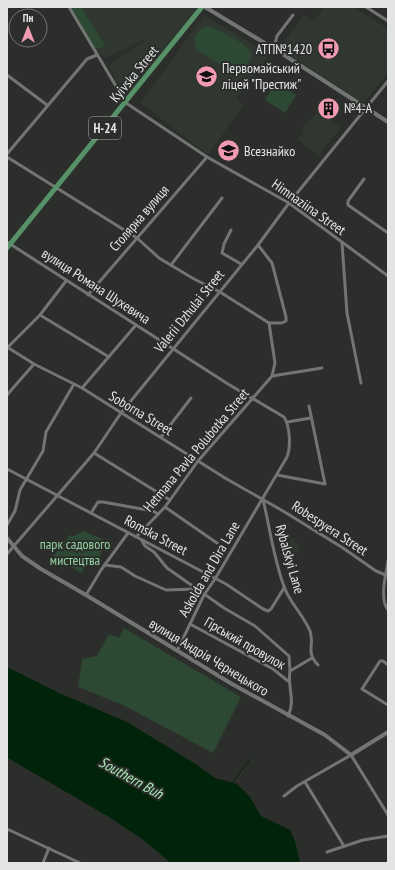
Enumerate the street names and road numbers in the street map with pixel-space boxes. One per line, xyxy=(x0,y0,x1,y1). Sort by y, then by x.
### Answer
street label: Kyivska Street xyxy=(106,42,162,106)
road number: Н-24 xyxy=(89,117,121,139)
street label: Himnaziina Street xyxy=(269,175,350,239)
street label: Столярна вулиця xyxy=(105,181,173,255)
street label: вулиця Романа Шухевича xyxy=(38,244,154,328)
street label: Valerii Dzhulai Street xyxy=(149,266,228,357)
street label: Hetmana Pavla Polubotka Street xyxy=(139,385,253,515)
street label: Soborna Street xyxy=(106,387,176,439)
street label: Robespyera Street xyxy=(289,497,372,559)
street label: Romska Street xyxy=(121,511,191,559)
street label: Askolda and Dira Lane xyxy=(174,518,244,620)
street label: Rybalskyi Lane xyxy=(272,522,309,596)
street label: Гірський провулок xyxy=(201,612,289,674)
street label: вулиця Андрія Чернецького xyxy=(146,614,272,700)

